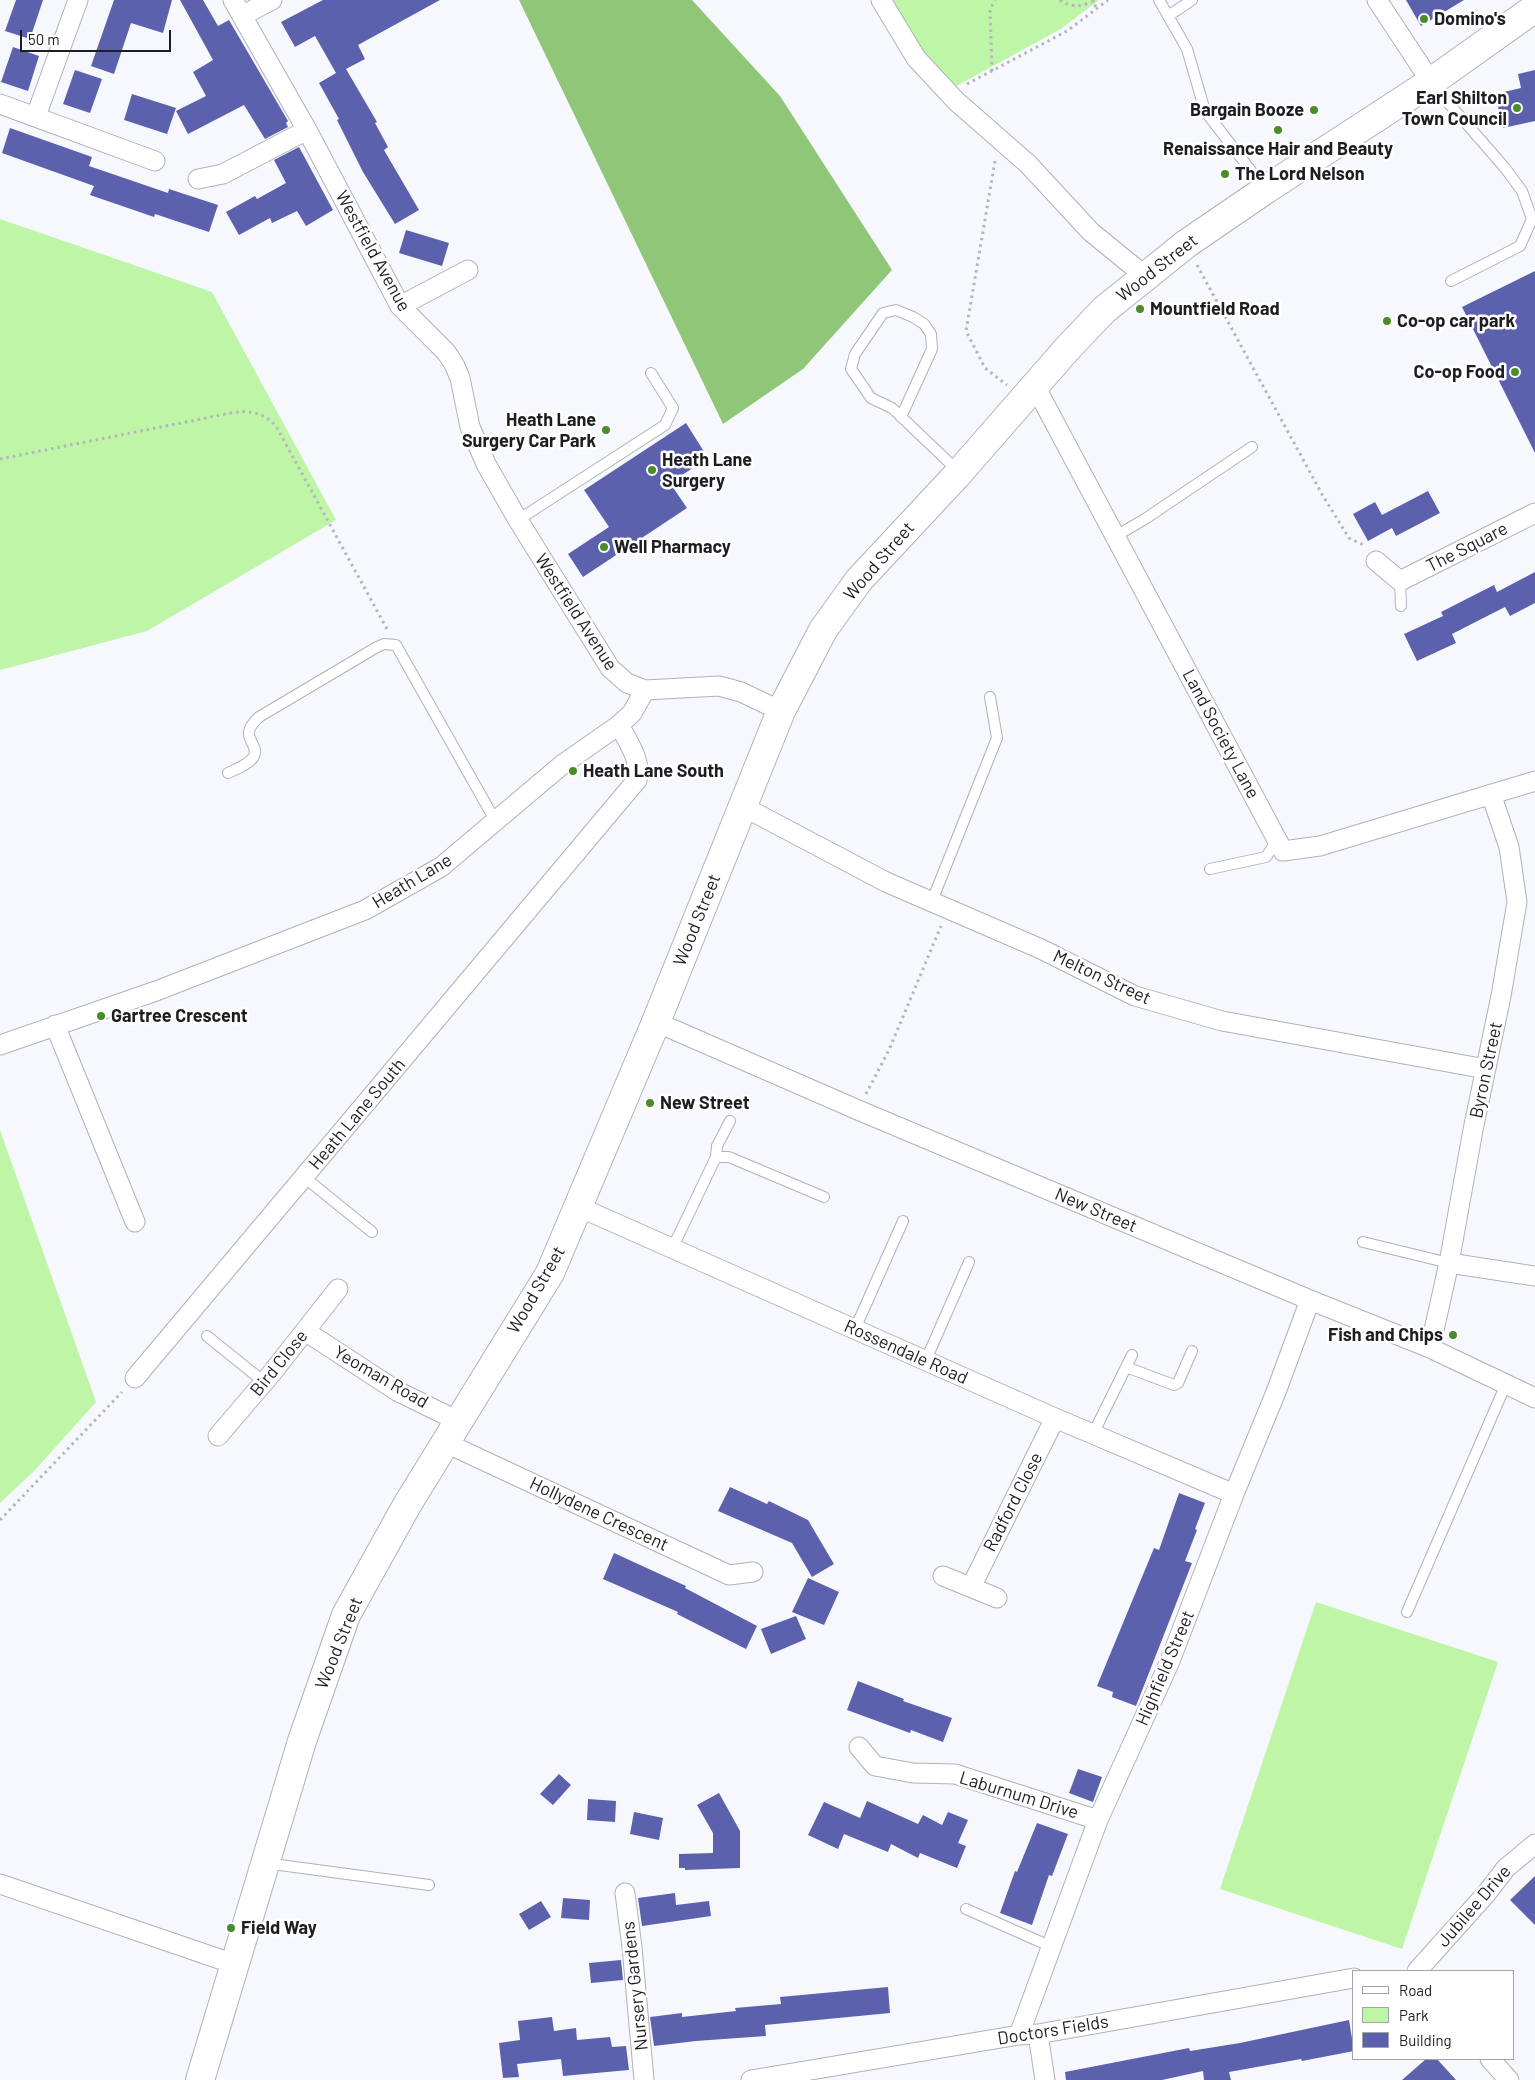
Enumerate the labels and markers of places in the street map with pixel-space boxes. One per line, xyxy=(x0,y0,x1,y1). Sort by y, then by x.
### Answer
place label: Domino's xyxy=(1434,8,1506,30)
marker: Domino's xyxy=(1418,13,1430,25)
place label: Earl Shilton Town Council xyxy=(1402,87,1507,130)
place label: Bargain Booze xyxy=(1190,99,1304,121)
marker: Earl Shilton Town Council xyxy=(1511,102,1523,114)
marker: Bargain Booze xyxy=(1308,104,1320,116)
marker: Renaissance Hair and Beauty xyxy=(1272,124,1284,136)
place label: Renaissance Hair and Beauty xyxy=(1163,138,1393,160)
place label: The Lord Nelson xyxy=(1235,163,1365,185)
marker: The Lord Nelson xyxy=(1219,168,1231,180)
place label: Mountfield Road xyxy=(1150,298,1280,320)
marker: Mountfield Road xyxy=(1134,303,1146,315)
place label: Co-op car park xyxy=(1397,310,1515,332)
marker: Co-op car park xyxy=(1381,315,1393,327)
place label: Co-op Food xyxy=(1414,361,1505,383)
marker: Co-op Food xyxy=(1509,366,1521,378)
place label: Heath Lane Surgery Car Park xyxy=(462,409,596,452)
marker: Heath Lane Surgery Car Park xyxy=(600,424,612,436)
place label: Heath Lane Surgery xyxy=(662,449,752,492)
marker: Heath Lane Surgery xyxy=(646,464,658,476)
place label: Well Pharmacy xyxy=(614,536,731,558)
marker: Well Pharmacy xyxy=(598,541,610,553)
place label: Heath Lane South xyxy=(583,760,724,782)
marker: Heath Lane South xyxy=(567,765,579,777)
place label: Gartree Crescent xyxy=(111,1005,248,1027)
marker: Gartree Crescent xyxy=(95,1010,107,1022)
place label: New Street xyxy=(660,1092,749,1114)
marker: New Street xyxy=(644,1097,656,1109)
place label: Fish and Chips xyxy=(1328,1324,1443,1346)
marker: Fish and Chips xyxy=(1447,1329,1459,1341)
place label: Field Way xyxy=(241,1917,317,1939)
marker: Field Way xyxy=(225,1922,237,1934)

